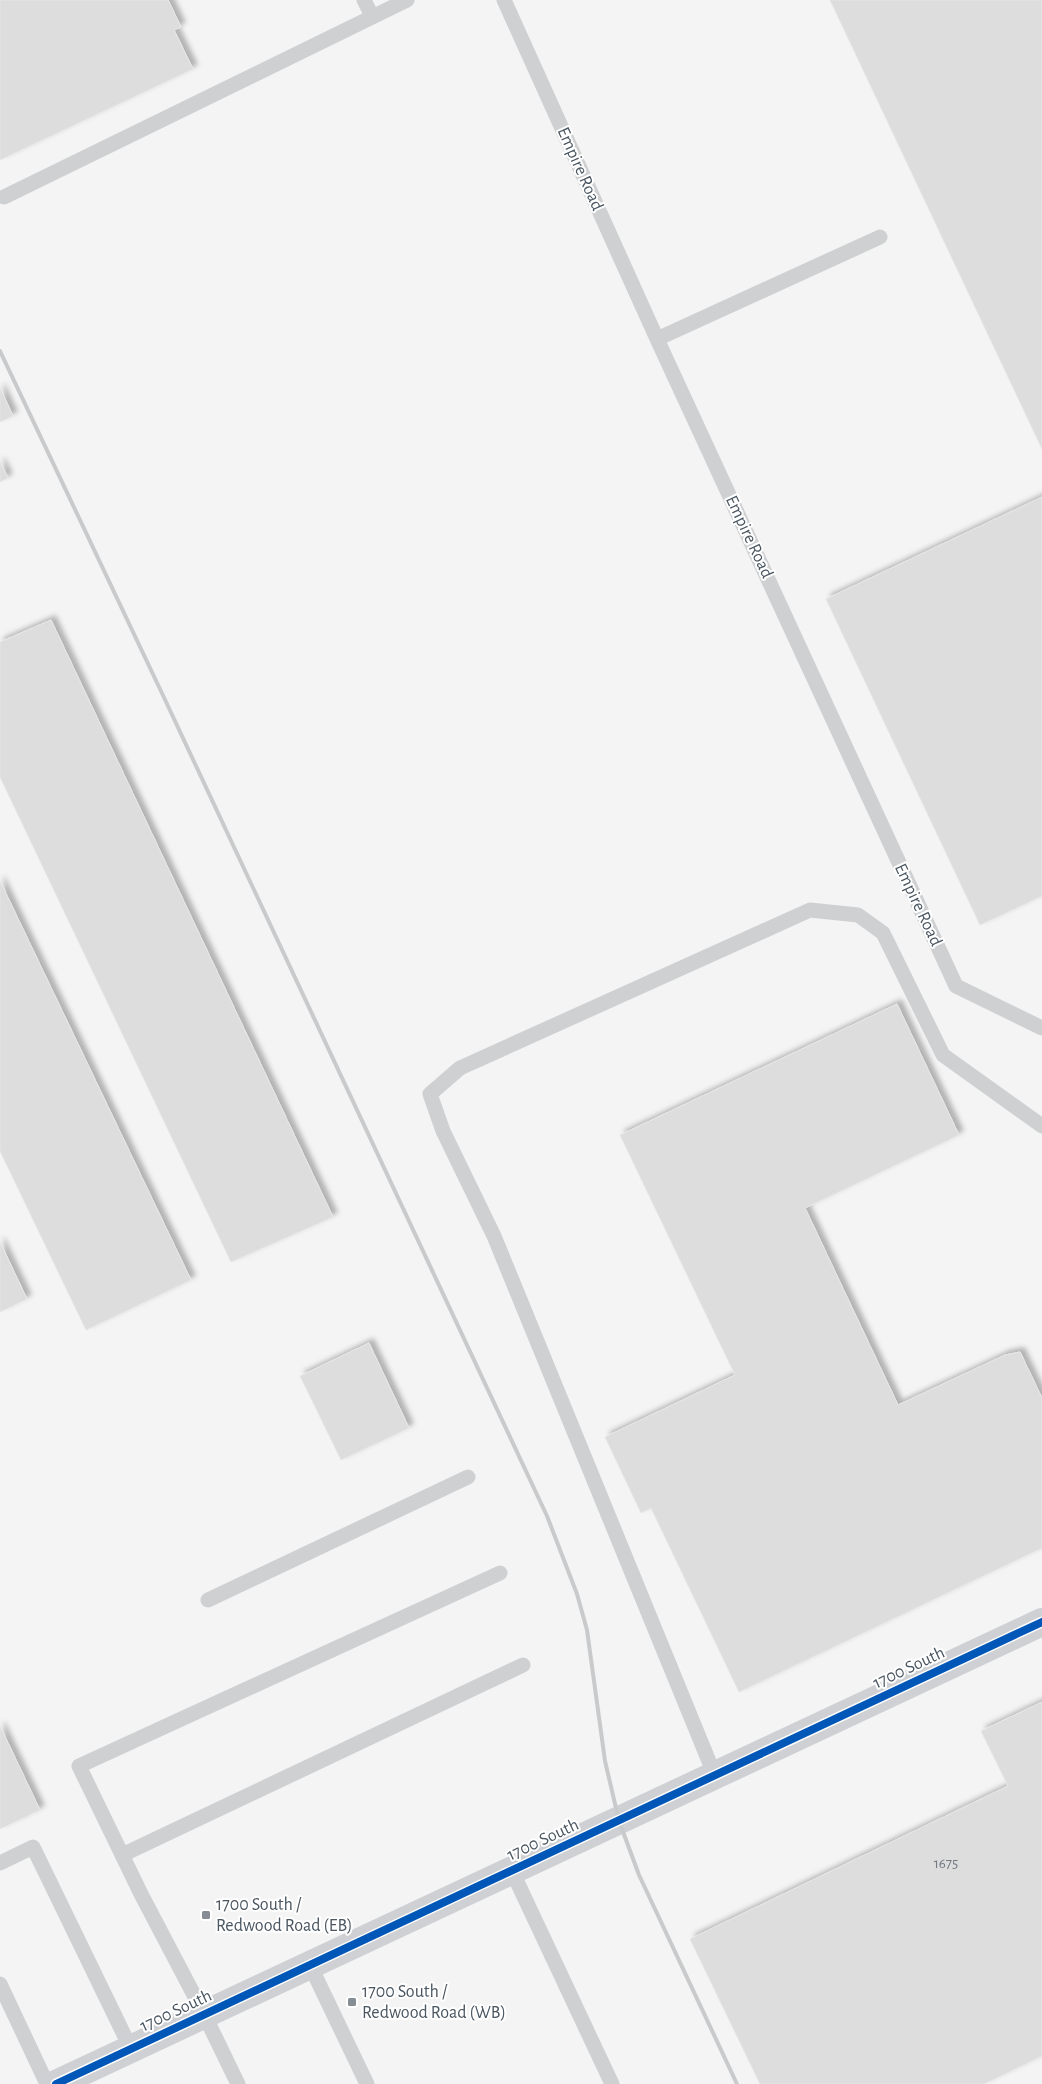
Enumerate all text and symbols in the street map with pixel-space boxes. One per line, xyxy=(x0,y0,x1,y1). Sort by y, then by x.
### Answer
street label: Empire Road xyxy=(554,125,606,213)
street label: Empire Road xyxy=(722,493,776,581)
street label: Empire Road xyxy=(891,861,945,949)
street label: 1700 South xyxy=(870,1644,948,1692)
street label: 1700 South xyxy=(504,1816,582,1864)
house number: 1675 xyxy=(934,1856,958,1871)
place label: 1700 South / Redwood Road (EB) xyxy=(216,1896,353,1935)
marker: 1700 South / Redwood Road (EB) xyxy=(200,1909,212,1921)
place label: 1700 South / Redwood Road (WB) xyxy=(362,1983,506,2022)
street label: 1700 South xyxy=(137,1987,215,2035)
marker: 1700 South / Redwood Road (WB) xyxy=(346,1996,358,2008)

